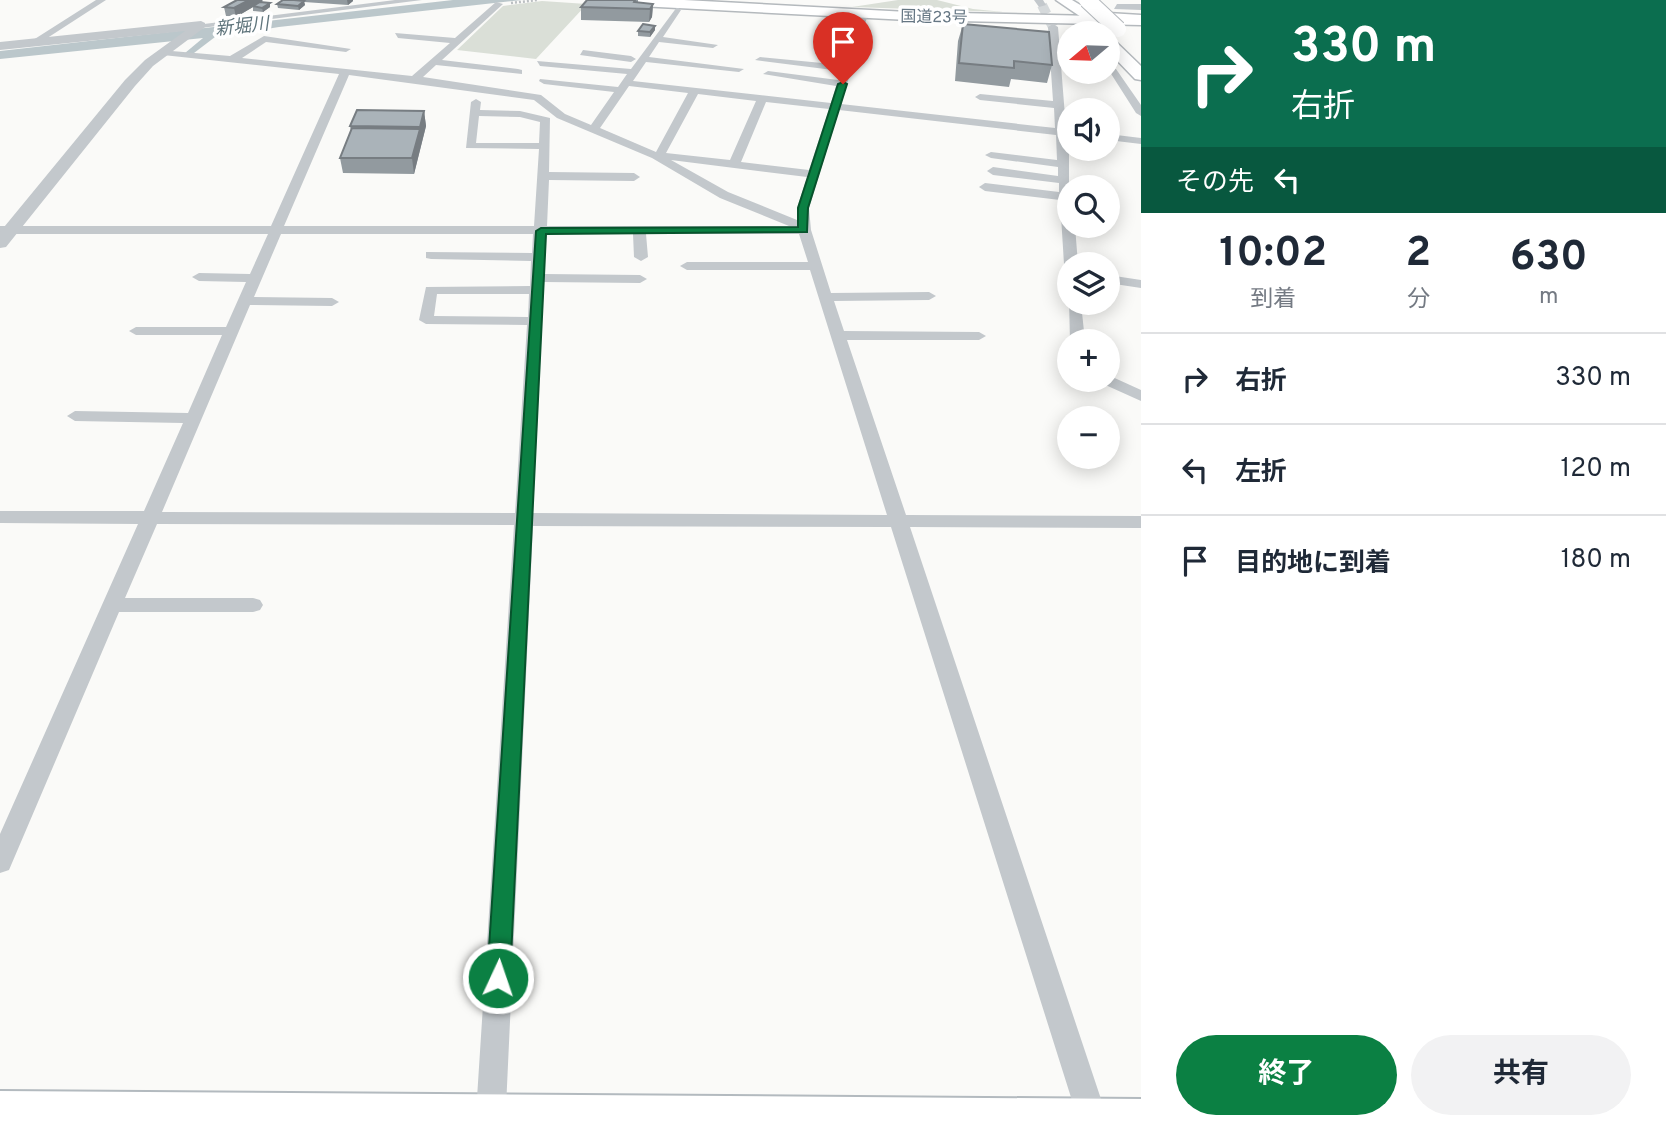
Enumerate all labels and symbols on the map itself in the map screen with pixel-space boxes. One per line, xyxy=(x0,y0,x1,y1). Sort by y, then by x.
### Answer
street label: 国道23号 xyxy=(900,7,968,29)
pin xyxy=(813,12.0,873,84)
water label: 新堀川 xyxy=(214,13,272,42)
north arrow xyxy=(1057,21,1120,84)
position arrow xyxy=(461,941,535,1015)

